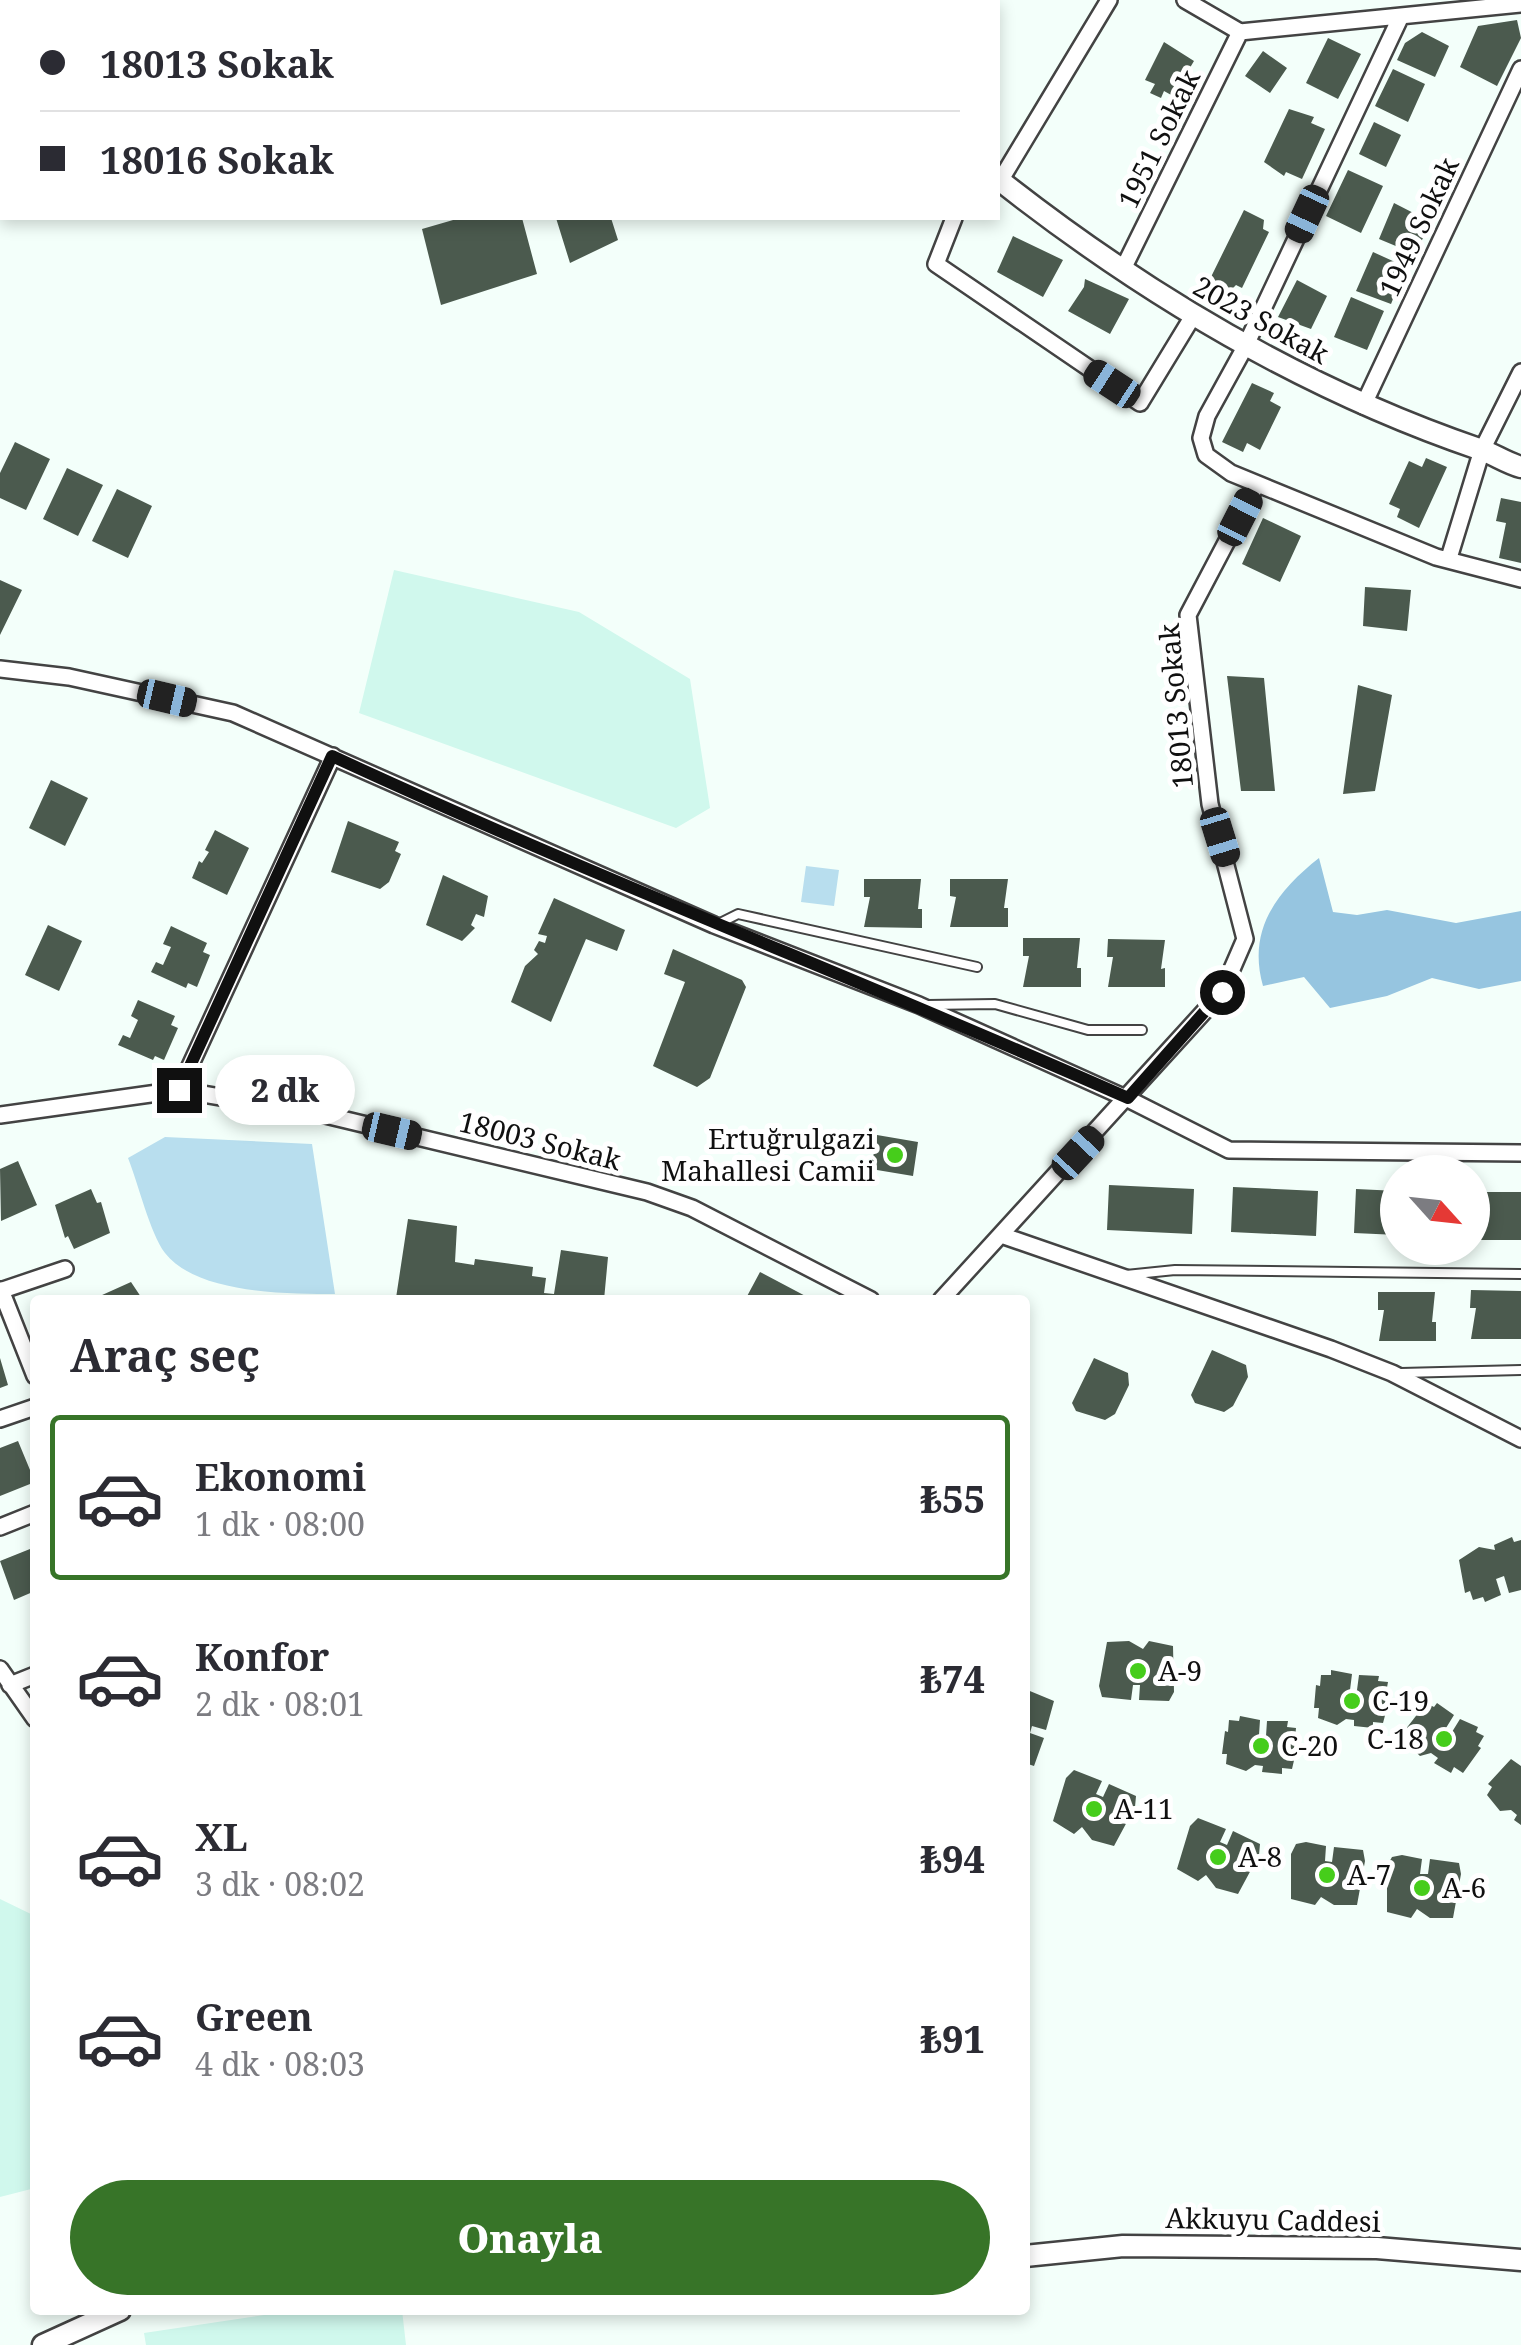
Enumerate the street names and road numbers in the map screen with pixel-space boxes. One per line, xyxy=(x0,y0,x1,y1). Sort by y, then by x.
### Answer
street label: 1951 Sokak xyxy=(1108,62,1208,214)
street label: 1949 Sokak xyxy=(1369,150,1467,302)
street label: 2023 Sokak xyxy=(1187,266,1337,372)
street label: 18013 Sokak xyxy=(1149,621,1201,790)
street label: 18003 Sokak xyxy=(455,1102,626,1179)
street label: Akkuyu Caddesi xyxy=(1165,2198,1381,2240)

